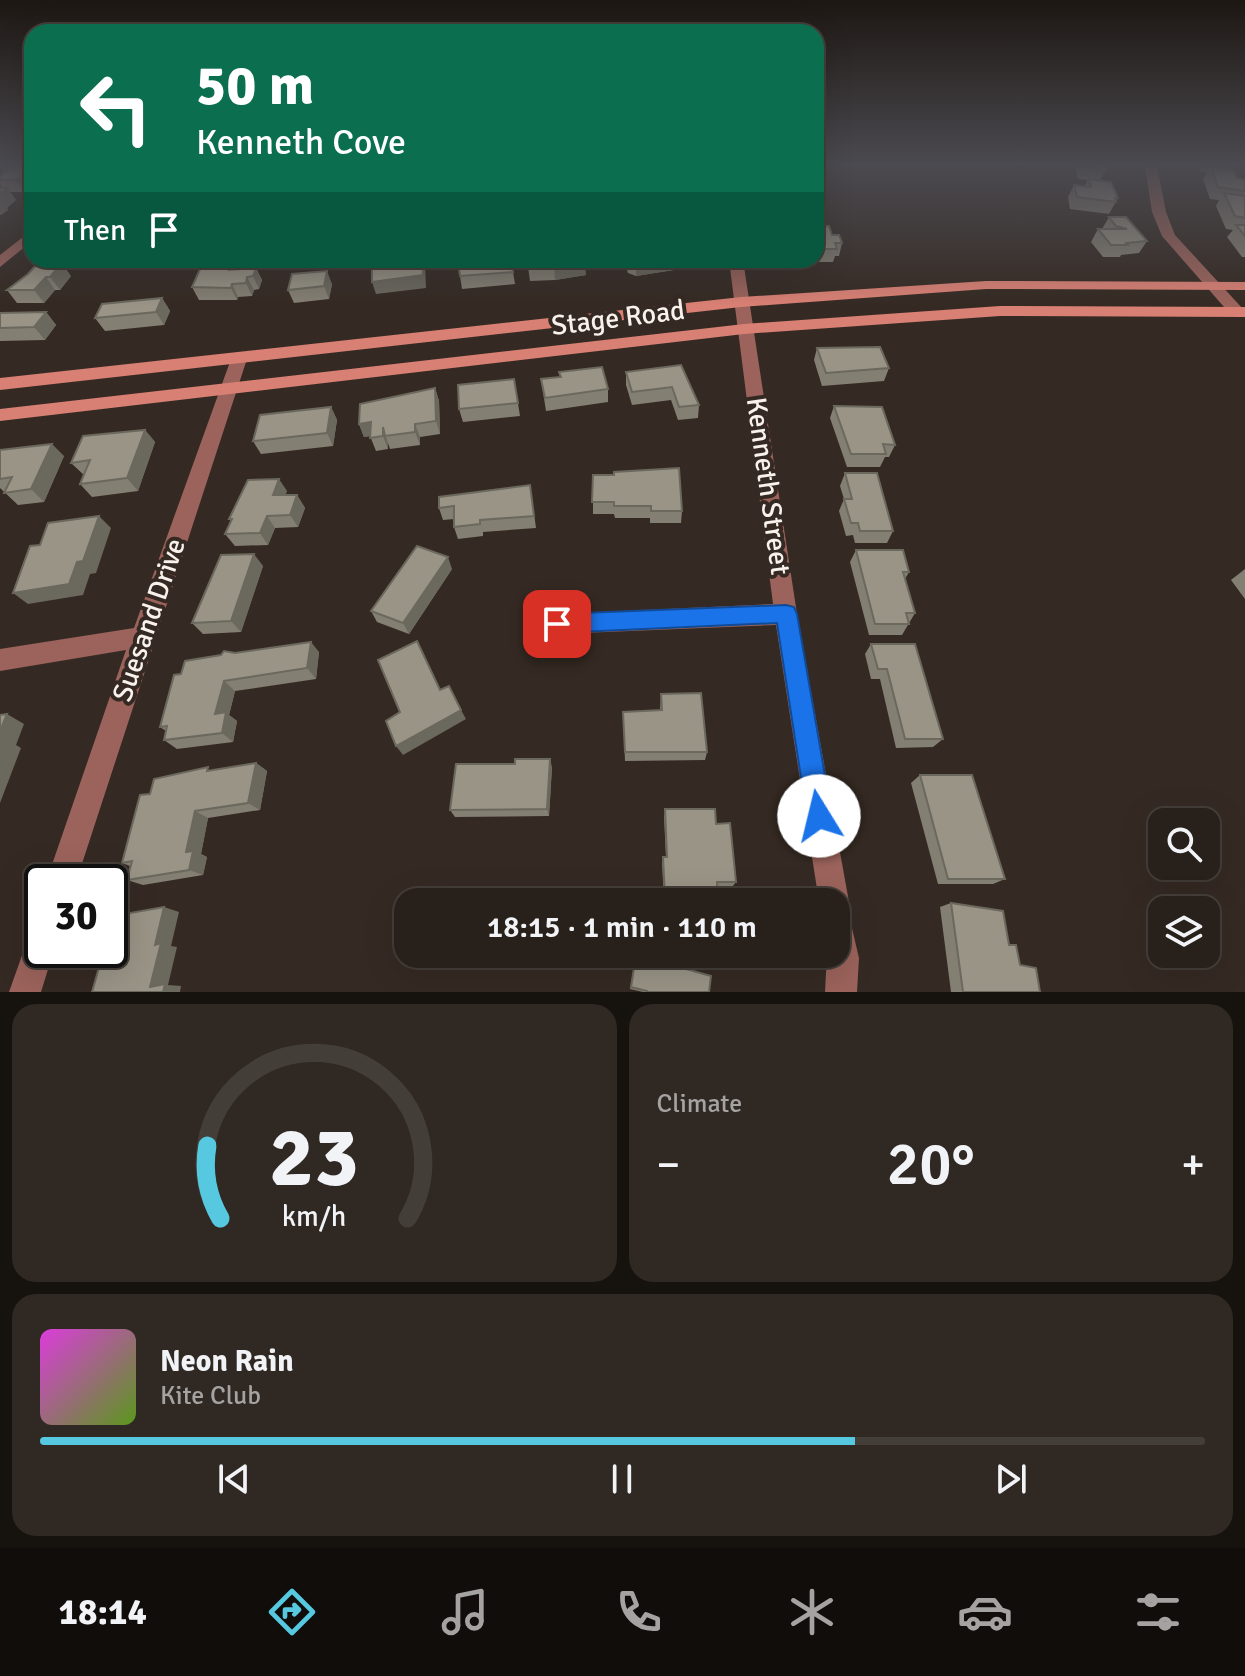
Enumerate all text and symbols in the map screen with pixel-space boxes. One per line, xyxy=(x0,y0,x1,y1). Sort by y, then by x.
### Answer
text: 50 m xyxy=(196,51,314,120)
icon: left xyxy=(64,56,168,160)
text: Kenneth Cove xyxy=(196,120,406,165)
icon: arrive xyxy=(142,208,186,252)
text: Then xyxy=(64,212,126,249)
street label: Stage Road xyxy=(549,293,687,343)
street label: Kenneth Street xyxy=(739,395,797,577)
street label: Suesand Drive xyxy=(105,534,193,706)
pin xyxy=(523,590,591,658)
icon: arrive xyxy=(535,602,579,646)
position arrow xyxy=(777,774,861,858)
map controls xyxy=(1148,808,1220,968)
button: search xyxy=(1148,808,1220,880)
speed limit sign: 30 xyxy=(24,864,128,968)
button: layers xyxy=(1148,896,1220,968)
text: 18:15 · 1 min · 110 m xyxy=(487,909,757,946)
text: Climate xyxy=(657,1088,742,1120)
text: 23 xyxy=(269,1107,359,1209)
text: 20° xyxy=(887,1128,975,1202)
text: − xyxy=(657,1138,680,1192)
text: + xyxy=(1181,1138,1205,1192)
text: km/h xyxy=(282,1199,347,1234)
text: Neon Rain xyxy=(160,1343,294,1380)
text: Kite Club xyxy=(160,1380,261,1412)
icon: previous xyxy=(212,1457,256,1501)
icon: pause xyxy=(600,1457,644,1501)
icon: next xyxy=(989,1457,1033,1501)
icon: directions xyxy=(264,1584,320,1640)
icon: music xyxy=(437,1584,493,1640)
icon: phone xyxy=(611,1584,667,1640)
icon: climate xyxy=(784,1584,840,1640)
icon: car xyxy=(957,1584,1013,1640)
icon: filters xyxy=(1130,1584,1186,1640)
text: 18:14 xyxy=(59,1590,147,1635)

